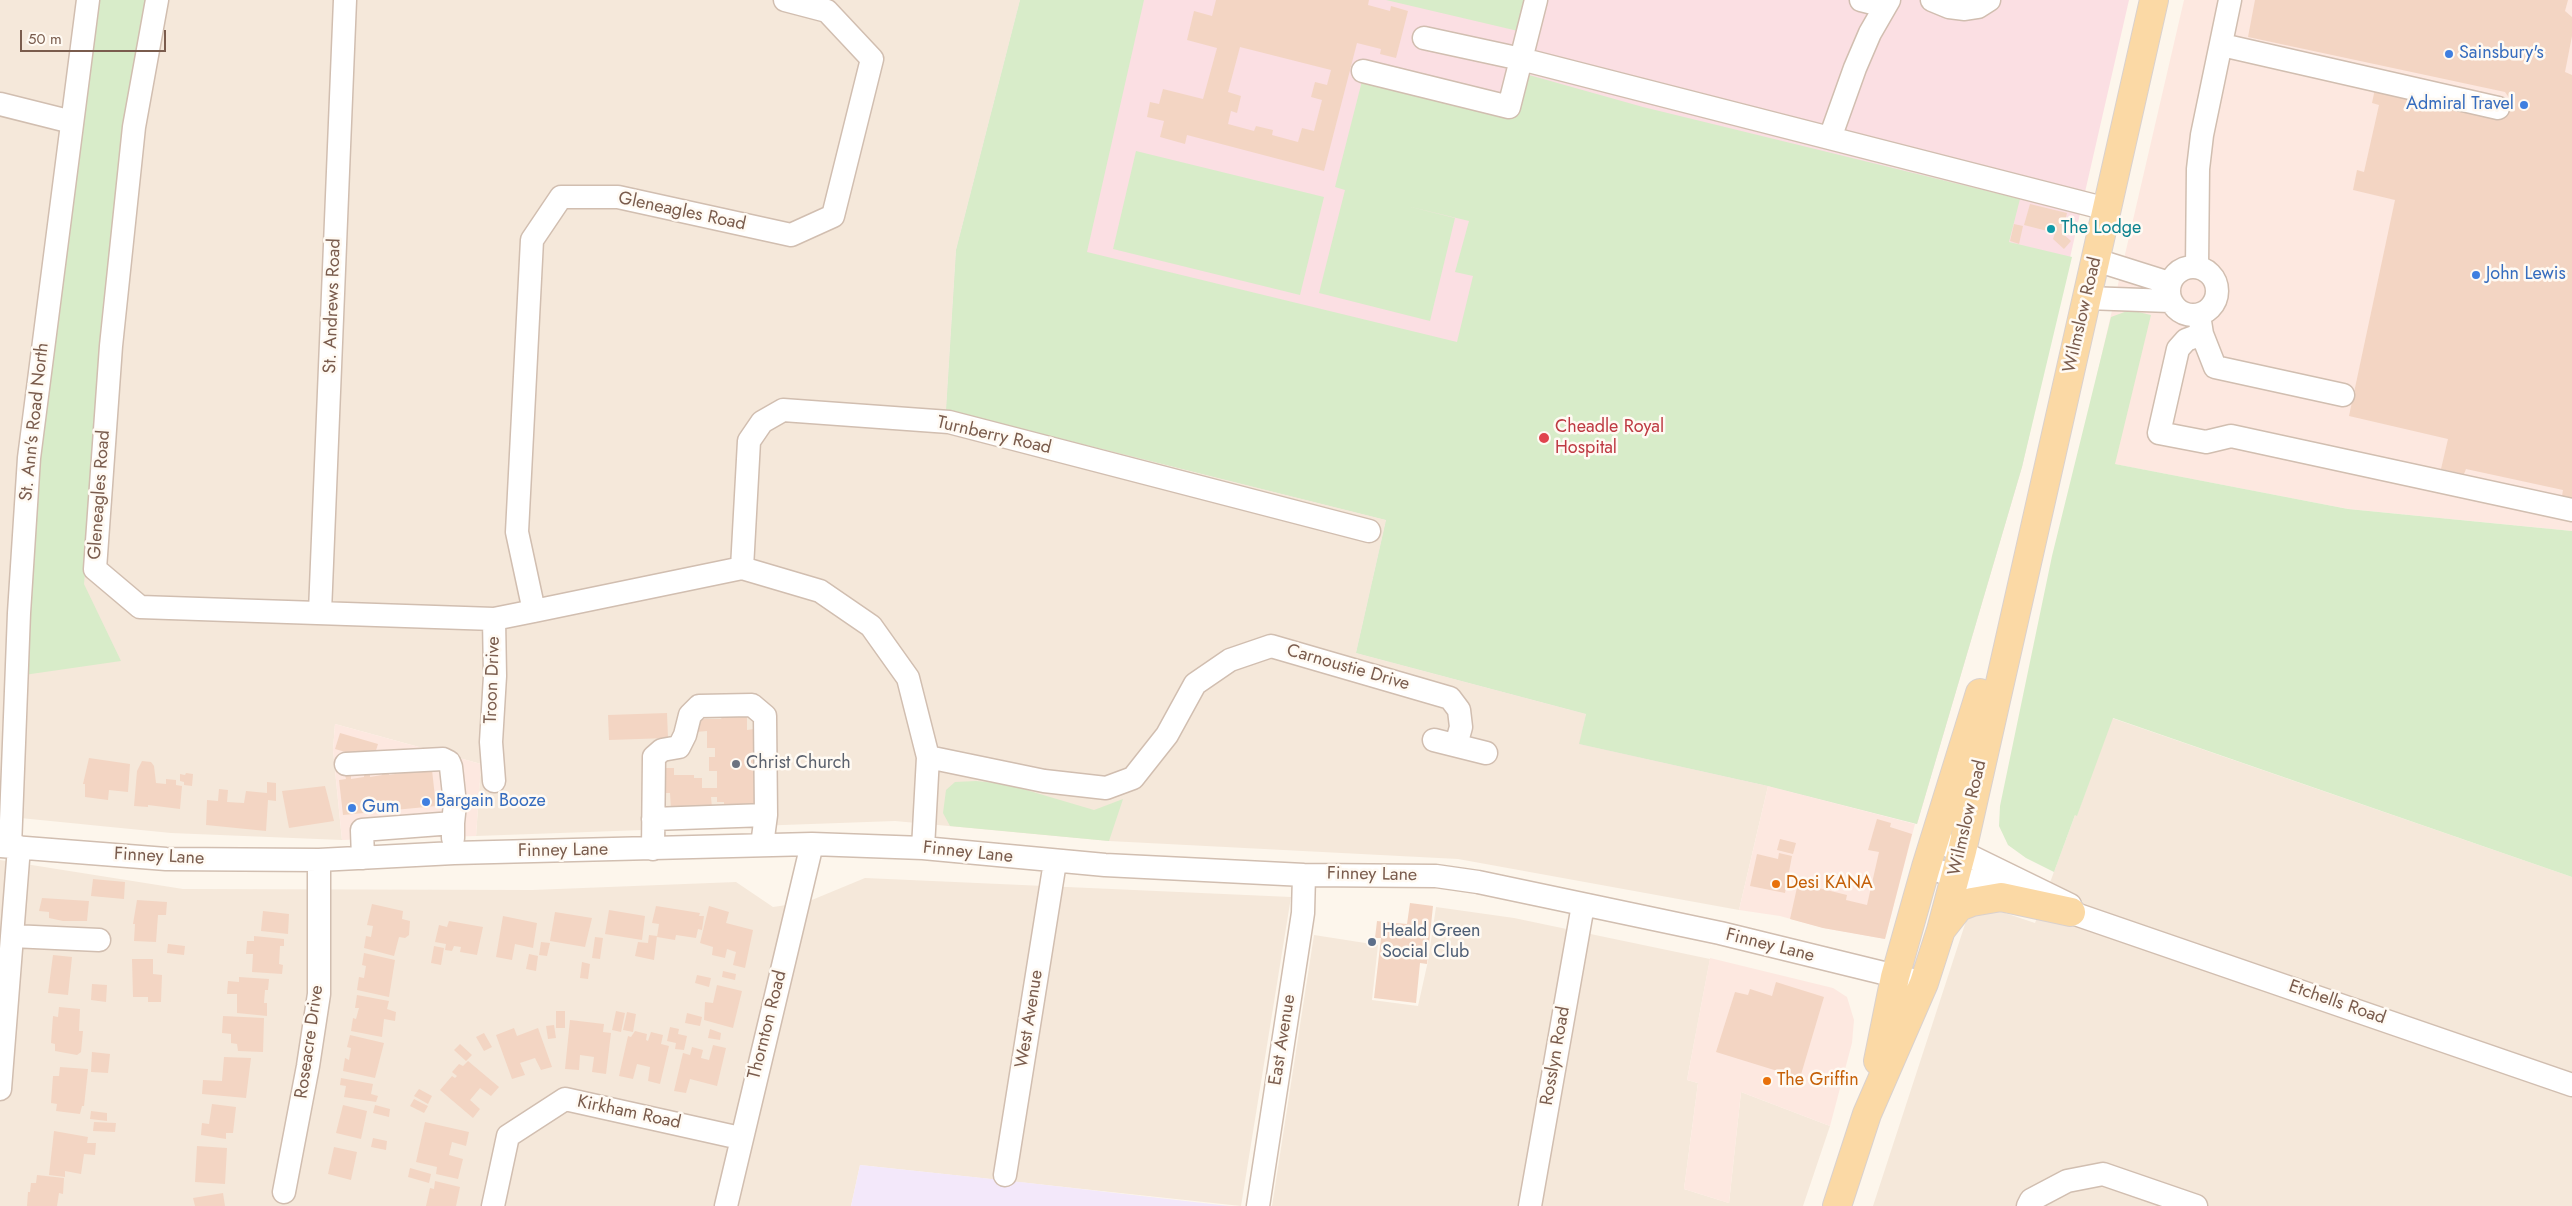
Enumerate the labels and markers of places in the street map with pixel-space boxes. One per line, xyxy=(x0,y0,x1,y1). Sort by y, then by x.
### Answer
place label: Sainsbury's xyxy=(2459,43,2544,65)
marker: Sainsbury's xyxy=(2443,48,2455,60)
place label: Admiral Travel xyxy=(2406,94,2514,116)
marker: Admiral Travel xyxy=(2518,99,2530,111)
place label: The Lodge xyxy=(2061,218,2141,240)
marker: The Lodge xyxy=(2045,223,2057,235)
place label: John Lewis xyxy=(2486,264,2566,286)
marker: John Lewis xyxy=(2470,269,2482,281)
place label: Cheadle Royal Hospital xyxy=(1555,417,1664,459)
marker: Cheadle Royal Hospital xyxy=(1537,431,1551,445)
place label: Christ Church xyxy=(746,753,851,775)
marker: Christ Church xyxy=(730,758,742,770)
place label: Bargain Booze xyxy=(436,791,546,813)
marker: Bargain Booze xyxy=(420,796,432,808)
place label: Gum xyxy=(362,797,399,819)
marker: Gum xyxy=(346,802,358,814)
place label: Desi KANA xyxy=(1786,873,1873,895)
marker: Desi KANA xyxy=(1770,878,1782,890)
place label: Heald Green Social Club xyxy=(1382,921,1480,964)
marker: Heald Green Social Club xyxy=(1366,936,1378,948)
place label: The Griffin xyxy=(1777,1070,1859,1092)
marker: The Griffin xyxy=(1761,1075,1773,1087)

